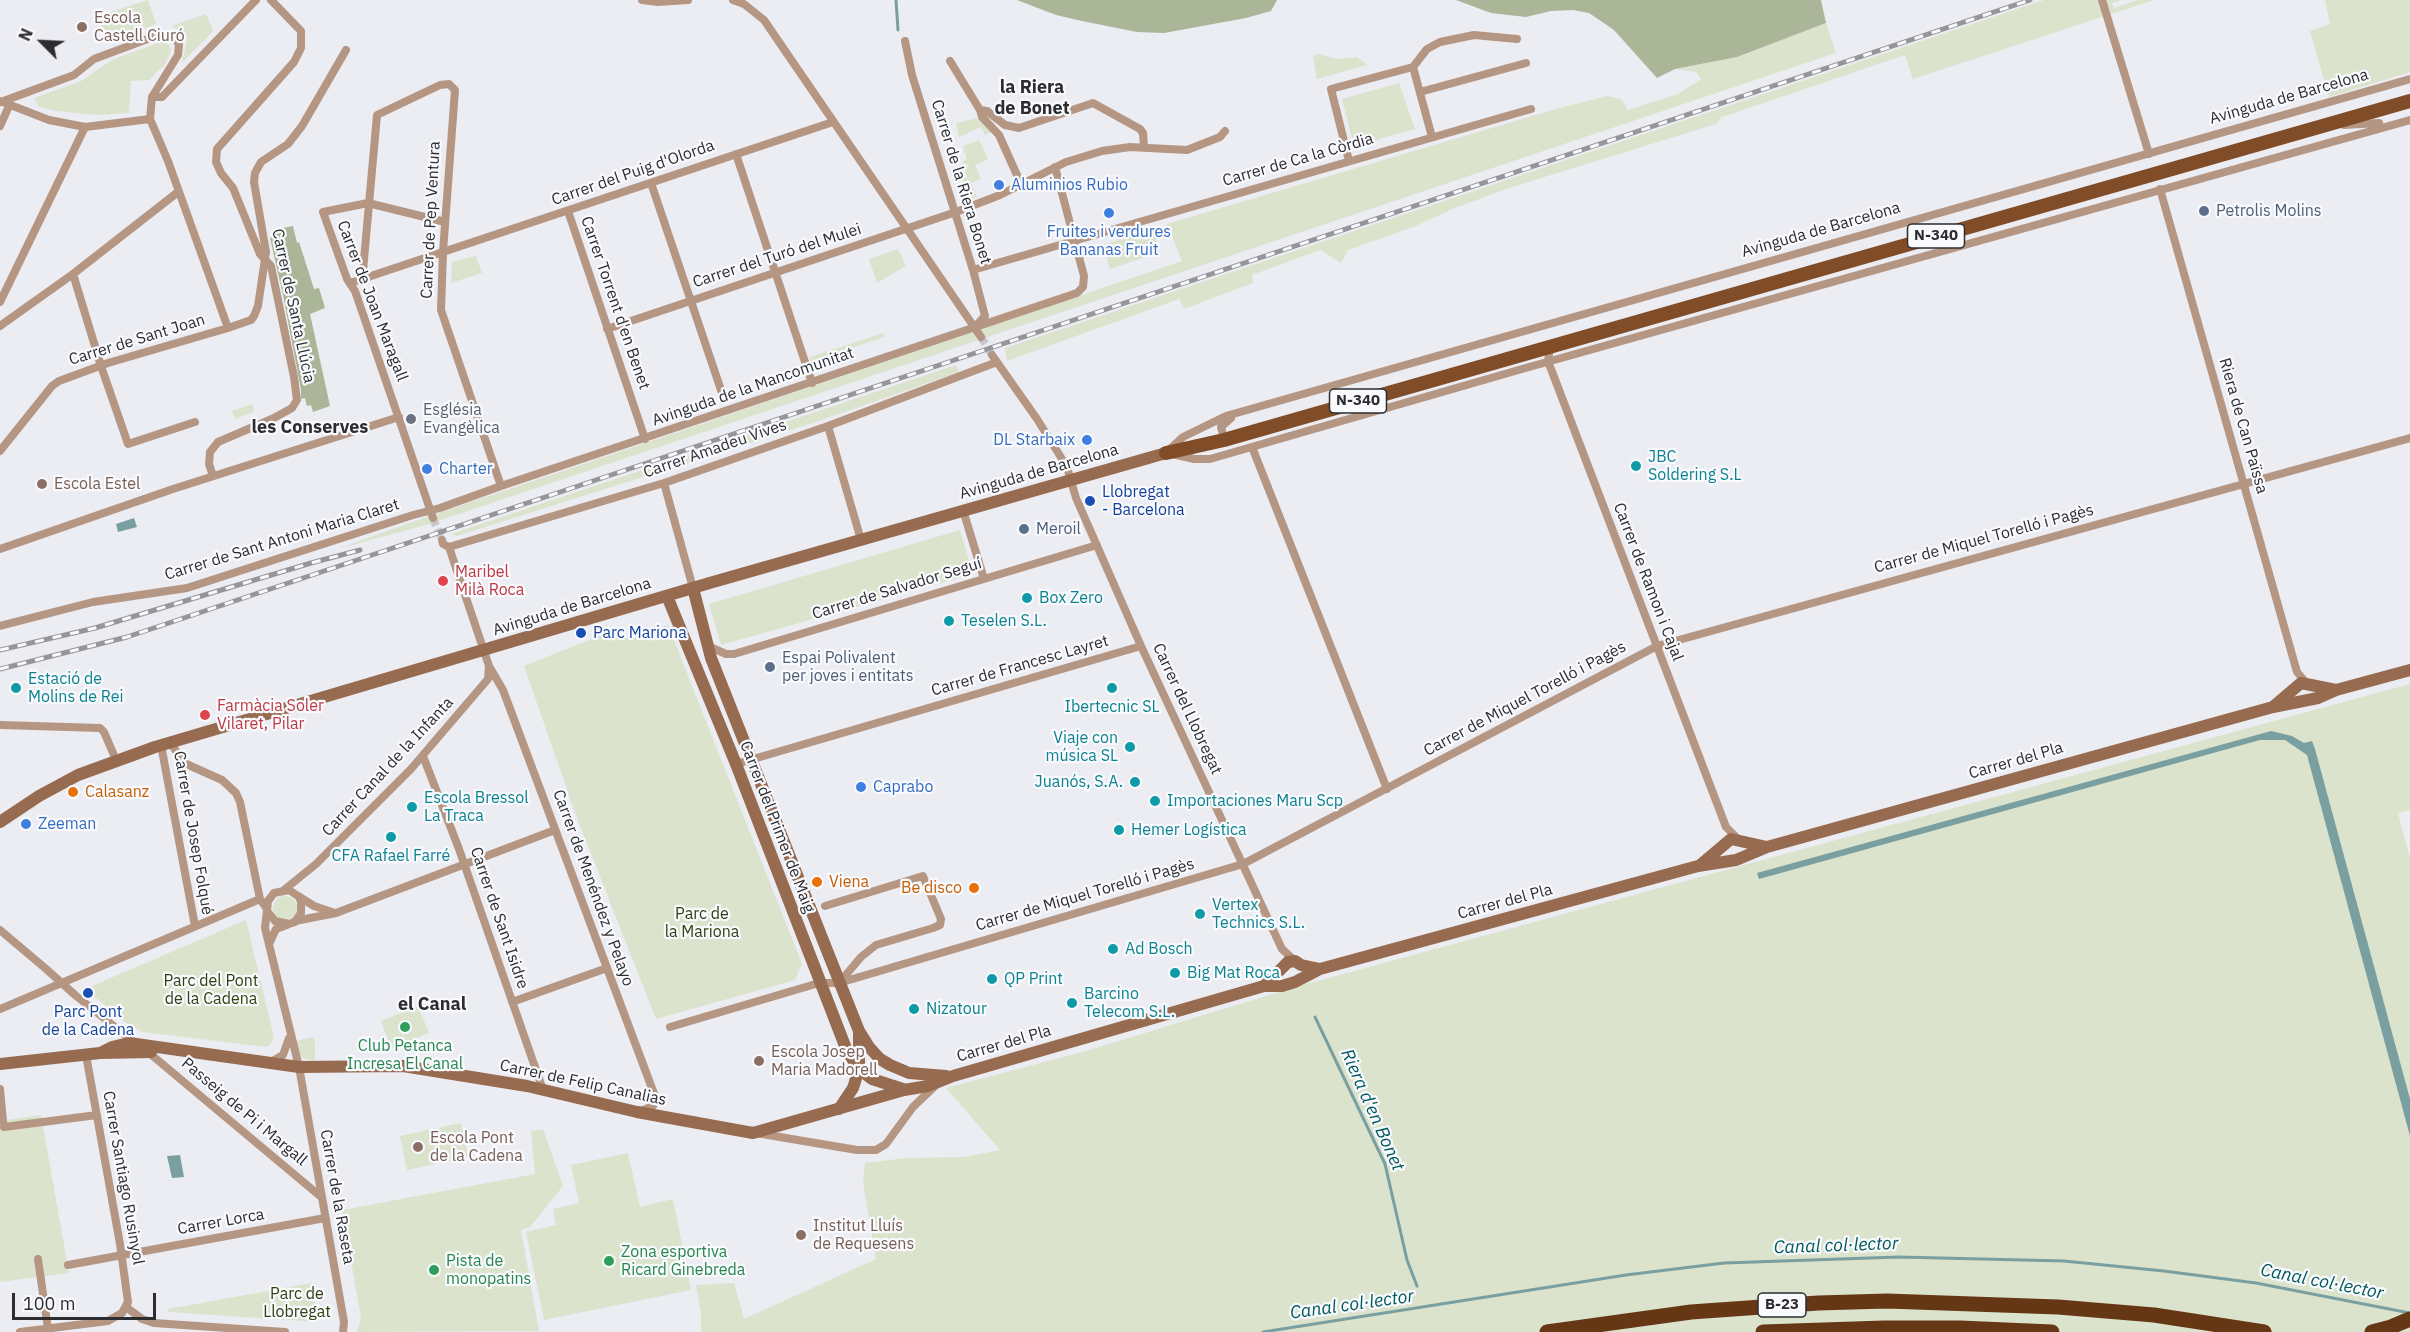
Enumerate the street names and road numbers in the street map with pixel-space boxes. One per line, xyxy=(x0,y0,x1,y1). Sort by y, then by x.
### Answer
street label: Avinguda de Barcelona xyxy=(2207,65,2371,129)
street label: Carrer de la Riera Bonet xyxy=(927,97,995,267)
street label: Carrer de Ca la Còrdia xyxy=(1220,129,1376,191)
street label: Carrer del Puig d'Olorda xyxy=(549,136,717,210)
street label: Carrer de Pep Ventura xyxy=(417,141,445,299)
street label: Avinguda de Barcelona xyxy=(1739,198,1903,262)
street label: Carrer Torrent d'en Benet xyxy=(576,214,654,392)
street label: Carrer de Joan Maragall xyxy=(333,218,411,384)
street label: Carrer del Turó del Mulei xyxy=(690,220,864,292)
road number: N-340 xyxy=(1908,224,1964,248)
street label: Carrer de Santa Llúcia xyxy=(267,227,319,385)
street label: Carrer de Sant Joan xyxy=(67,310,207,370)
street label: Avinguda de la Mancomunitat xyxy=(650,343,856,431)
street label: Riera de Can Païssa xyxy=(2214,356,2272,496)
road number: N-340 xyxy=(1330,389,1386,413)
street label: Carrer Amadeu Vives xyxy=(641,415,789,483)
street label: Avinguda de Barcelona xyxy=(957,440,1121,504)
street label: Carrer de Sant Antoni Maria Claret xyxy=(162,495,402,585)
street label: Carrer de Ramon i Cajal xyxy=(1609,500,1687,664)
street label: Carrer de Miquel Torelló i Pagès xyxy=(1872,500,2096,578)
street label: Carrer de Salvador Seguí xyxy=(810,554,984,624)
street label: Avinguda de Barcelona xyxy=(491,574,653,640)
street label: Carrer de Francesc Layret xyxy=(929,631,1111,701)
street label: Carrer de Miquel Torelló i Pagès xyxy=(1421,637,1629,761)
street label: Carrer del Llobregat xyxy=(1148,640,1226,778)
street label: Carrer Canal de la Infanta xyxy=(318,693,458,841)
street label: Carrer del Primer de Maig xyxy=(735,738,819,916)
street label: Carrer del Pla xyxy=(1967,738,2065,784)
street label: Carrer de Josep Folqué xyxy=(169,750,217,916)
street label: Carrer de Menéndez y Pelayo xyxy=(548,787,638,989)
street label: Carrer de Sant Isidre xyxy=(466,845,532,991)
street label: Carrer de Miquel Torelló i Pagès xyxy=(974,855,1196,935)
street label: Carrer del Pla xyxy=(1455,880,1555,924)
street label: Carrer del Pla xyxy=(955,1021,1053,1067)
street label: Passeig de Pi i Margall xyxy=(177,1054,311,1170)
street label: Carrer de Felip Canalias xyxy=(498,1056,668,1110)
street label: Carrer Santiago Rusinyol xyxy=(98,1090,148,1266)
street label: Carrer de la Raseta xyxy=(316,1128,358,1266)
street label: Carrer Lorca xyxy=(176,1205,266,1239)
road number: B-23 xyxy=(1758,1293,1806,1317)

